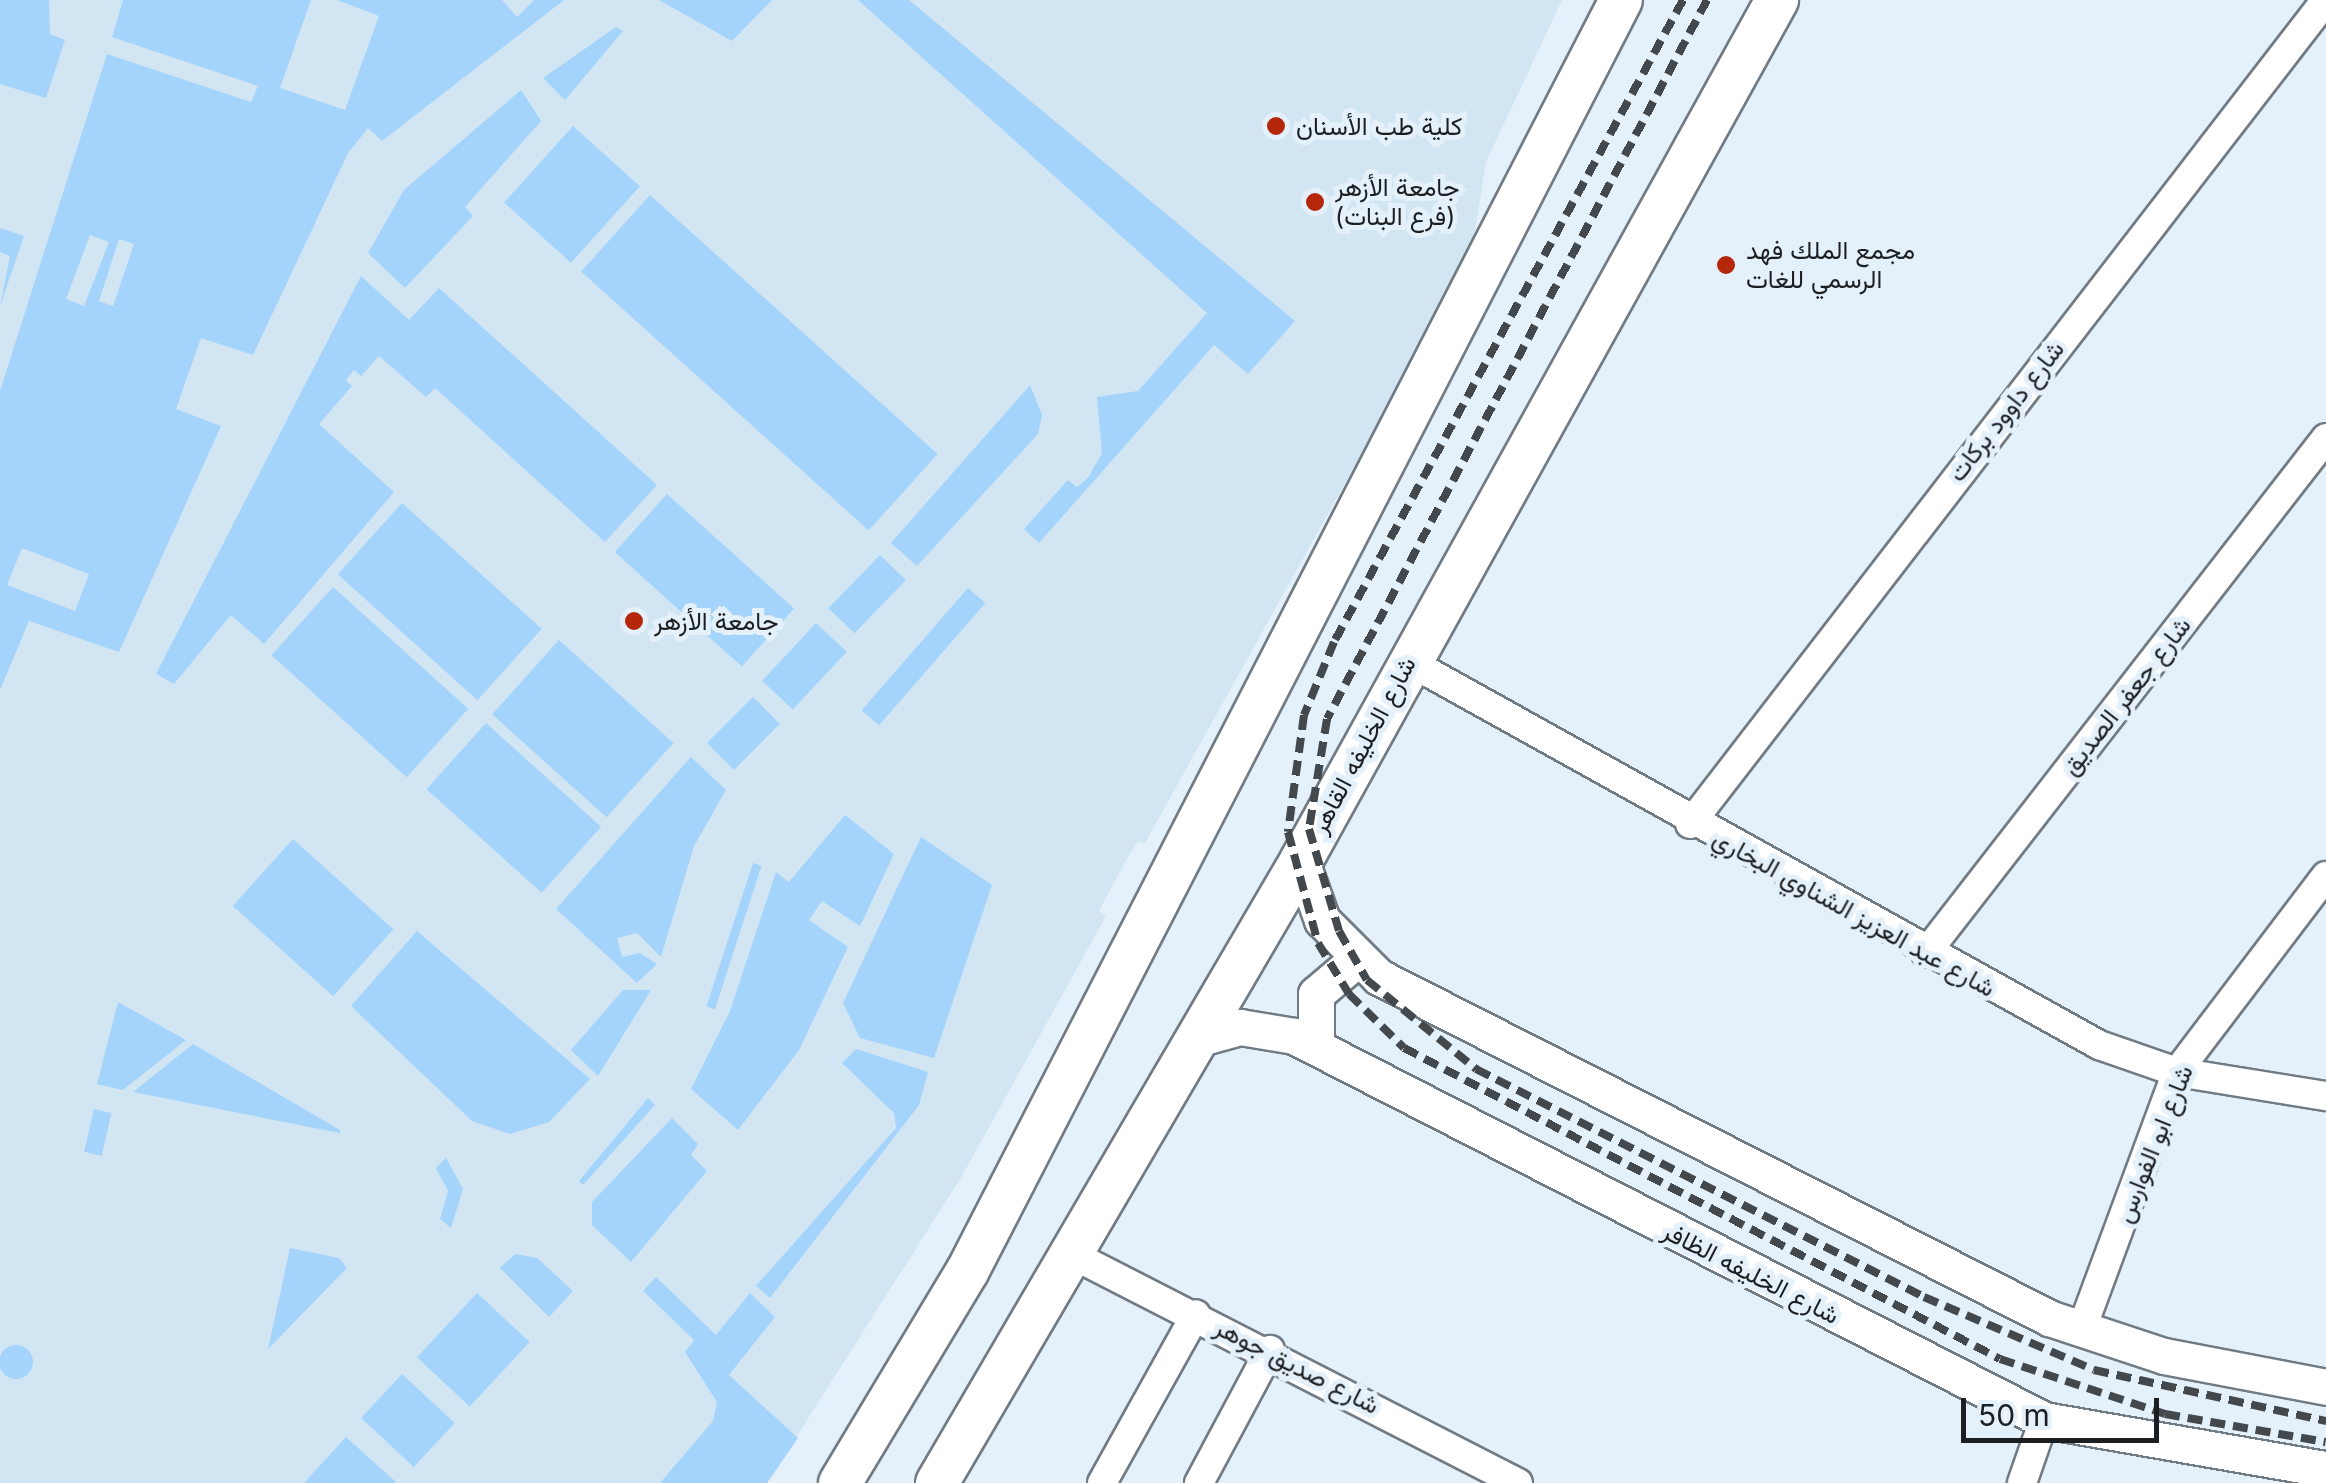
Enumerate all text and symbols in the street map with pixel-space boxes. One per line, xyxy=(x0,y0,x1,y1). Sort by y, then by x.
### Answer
place label: كلية طب الأسنان xyxy=(1296,111,1462,141)
marker: كلية طب الأسنان xyxy=(1265,115,1287,137)
place label: جامعة الأزهر (فرع البنات) xyxy=(1335,173,1460,232)
marker: جامعة الأزهر (فرع البنات) xyxy=(1304,191,1326,213)
place label: مجمع الملك فهد الرسمي للغات xyxy=(1746,236,1915,295)
marker: مجمع الملك فهد الرسمي للغات xyxy=(1715,254,1737,276)
street label: شارع داوود بركات xyxy=(1942,335,2070,487)
place label: جامعة الأزهر xyxy=(654,606,779,636)
marker: جامعة الأزهر xyxy=(623,610,645,632)
street label: شارع جعفر الصديق xyxy=(2055,611,2197,781)
street label: شارع الخليفه القاهر xyxy=(1304,652,1422,838)
street label: شارع عبد العزيز الشناوي البخاري xyxy=(1708,823,2000,1003)
street label: شارع ابو الفوارس xyxy=(2109,1061,2199,1227)
street label: شارع الخليفه الظافر xyxy=(1658,1216,1844,1330)
street label: شارع صديق جوهر xyxy=(1210,1312,1384,1420)
scale bar xyxy=(1966,1378,2164,1440)
text: 50 m xyxy=(1978,1397,2050,1433)

